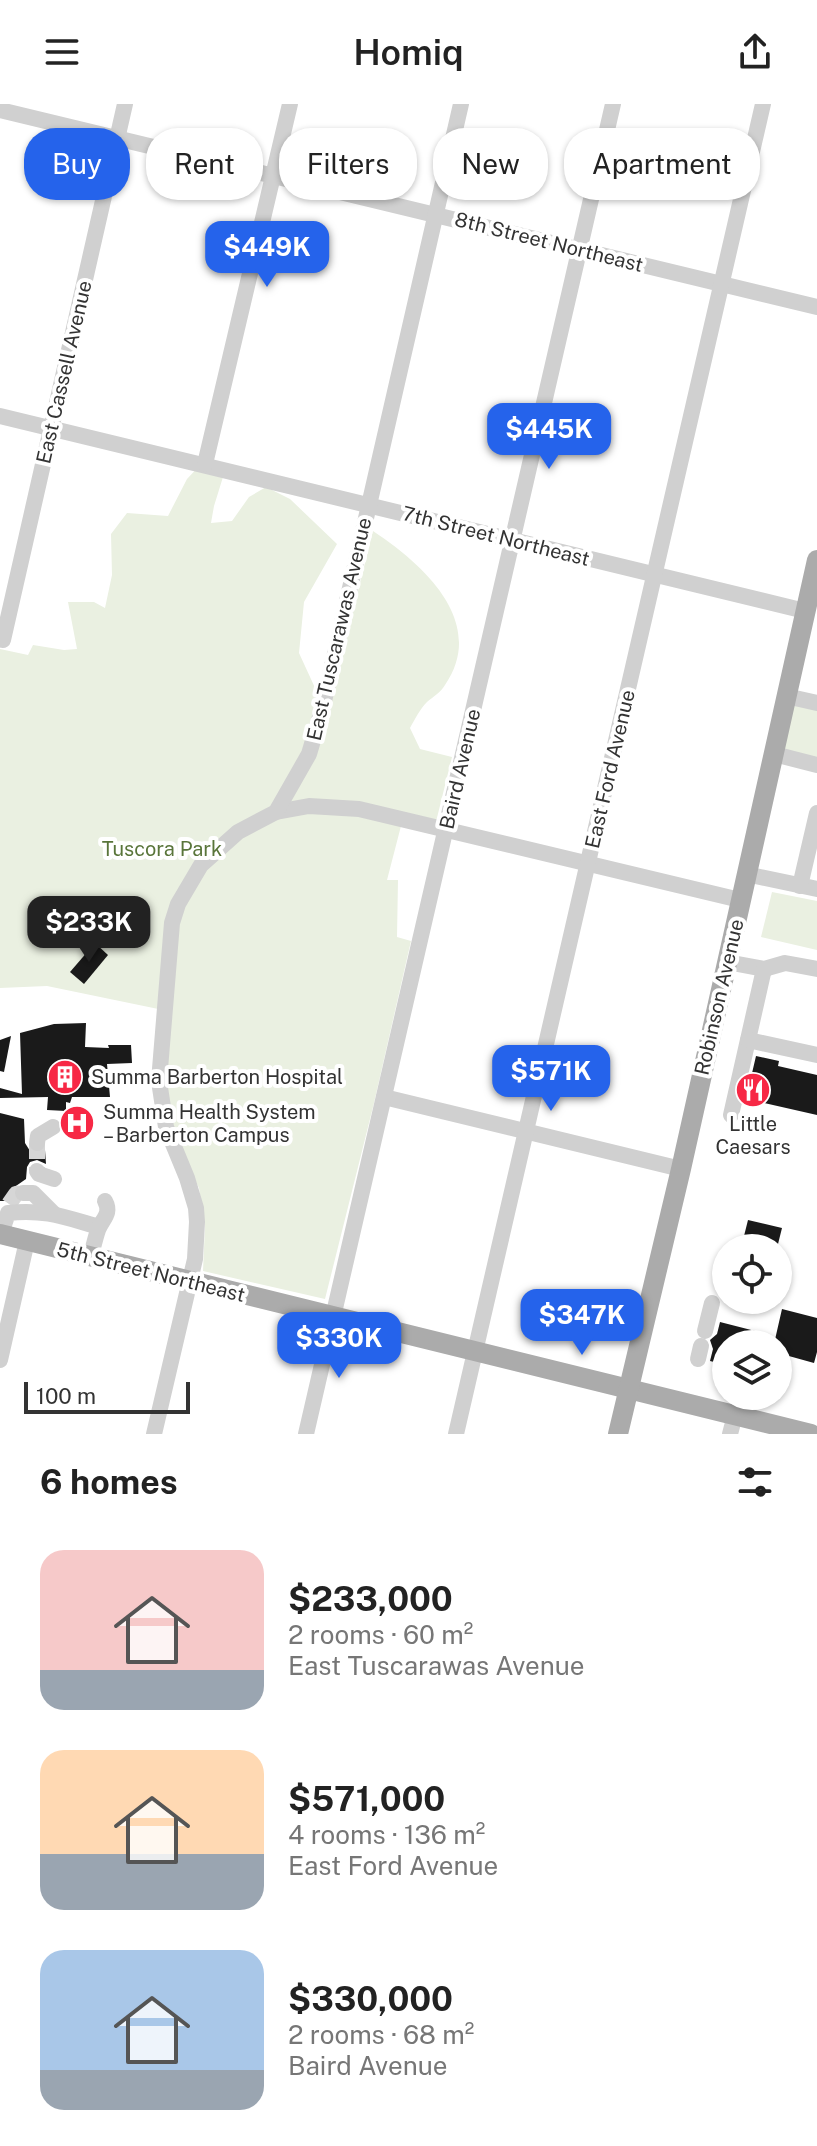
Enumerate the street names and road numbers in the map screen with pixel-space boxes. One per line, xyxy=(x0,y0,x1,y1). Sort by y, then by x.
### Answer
street label: 8th Street Northeast xyxy=(452,207,646,277)
street label: East Cassell Avenue xyxy=(31,278,97,466)
street label: 7th Street Northeast xyxy=(400,501,592,571)
street label: East Tuscarawas Avenue xyxy=(302,515,376,743)
street label: East Ford Avenue xyxy=(580,687,640,851)
street label: Baird Avenue xyxy=(435,707,485,831)
street label: Robinson Avenue xyxy=(689,917,749,1077)
street label: 5th Street Northeast xyxy=(54,1237,248,1307)

